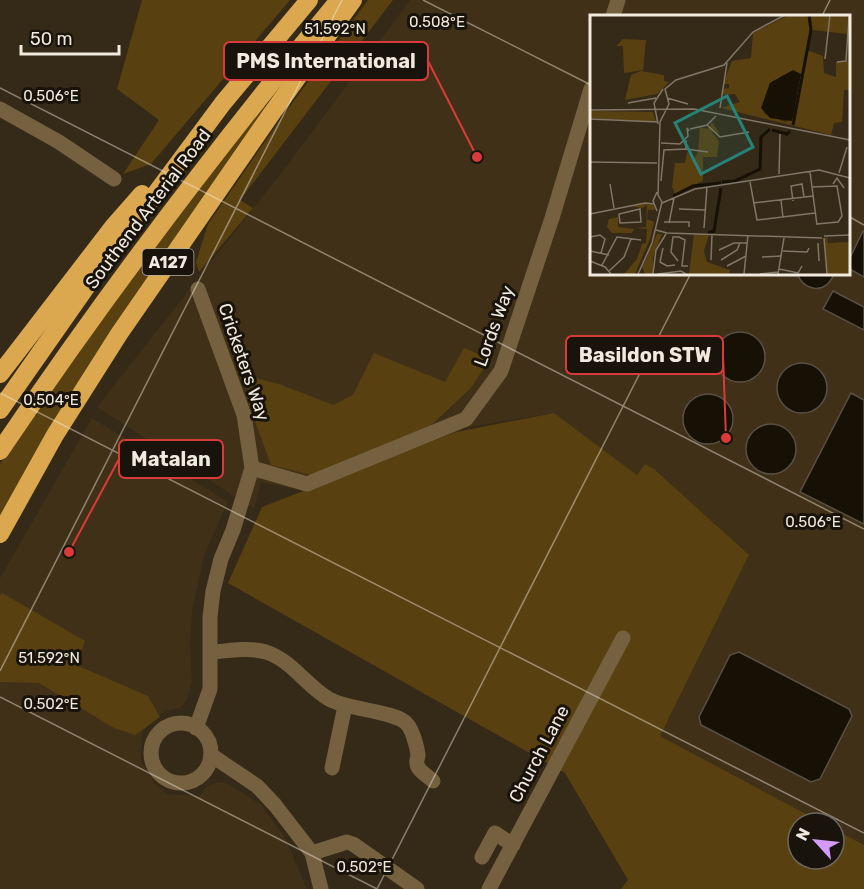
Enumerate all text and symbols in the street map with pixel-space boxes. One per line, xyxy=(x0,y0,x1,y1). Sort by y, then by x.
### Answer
text: 0.508°E xyxy=(409,13,465,31)
inset map xyxy=(590,15,849,274)
scale bar xyxy=(21,18,118,56)
text: 51.592°N xyxy=(304,20,366,38)
text: 50 m xyxy=(30,28,73,50)
callout: PMS International xyxy=(224,42,428,80)
text: PMS International xyxy=(236,49,416,73)
text: 0.506°E xyxy=(23,87,79,105)
street label: Southend Arterial Road xyxy=(81,125,215,293)
road number: A127 xyxy=(142,249,194,275)
street label: Lords Way xyxy=(469,282,519,370)
street label: Cricketers Way xyxy=(214,300,274,424)
callout: Basildon STW xyxy=(566,336,723,374)
text: Basildon STW xyxy=(579,343,711,367)
text: 0.504°E xyxy=(23,391,79,409)
callout: Matalan xyxy=(119,440,223,478)
text: Matalan xyxy=(131,447,211,471)
text: 0.506°E xyxy=(785,513,841,531)
text: 51.592°N xyxy=(18,649,80,667)
text: 0.502°E xyxy=(23,695,79,713)
street label: Church Lane xyxy=(504,702,574,806)
north arrow xyxy=(786,811,846,871)
text: N xyxy=(792,825,814,844)
text: 0.502°E xyxy=(336,858,392,876)

